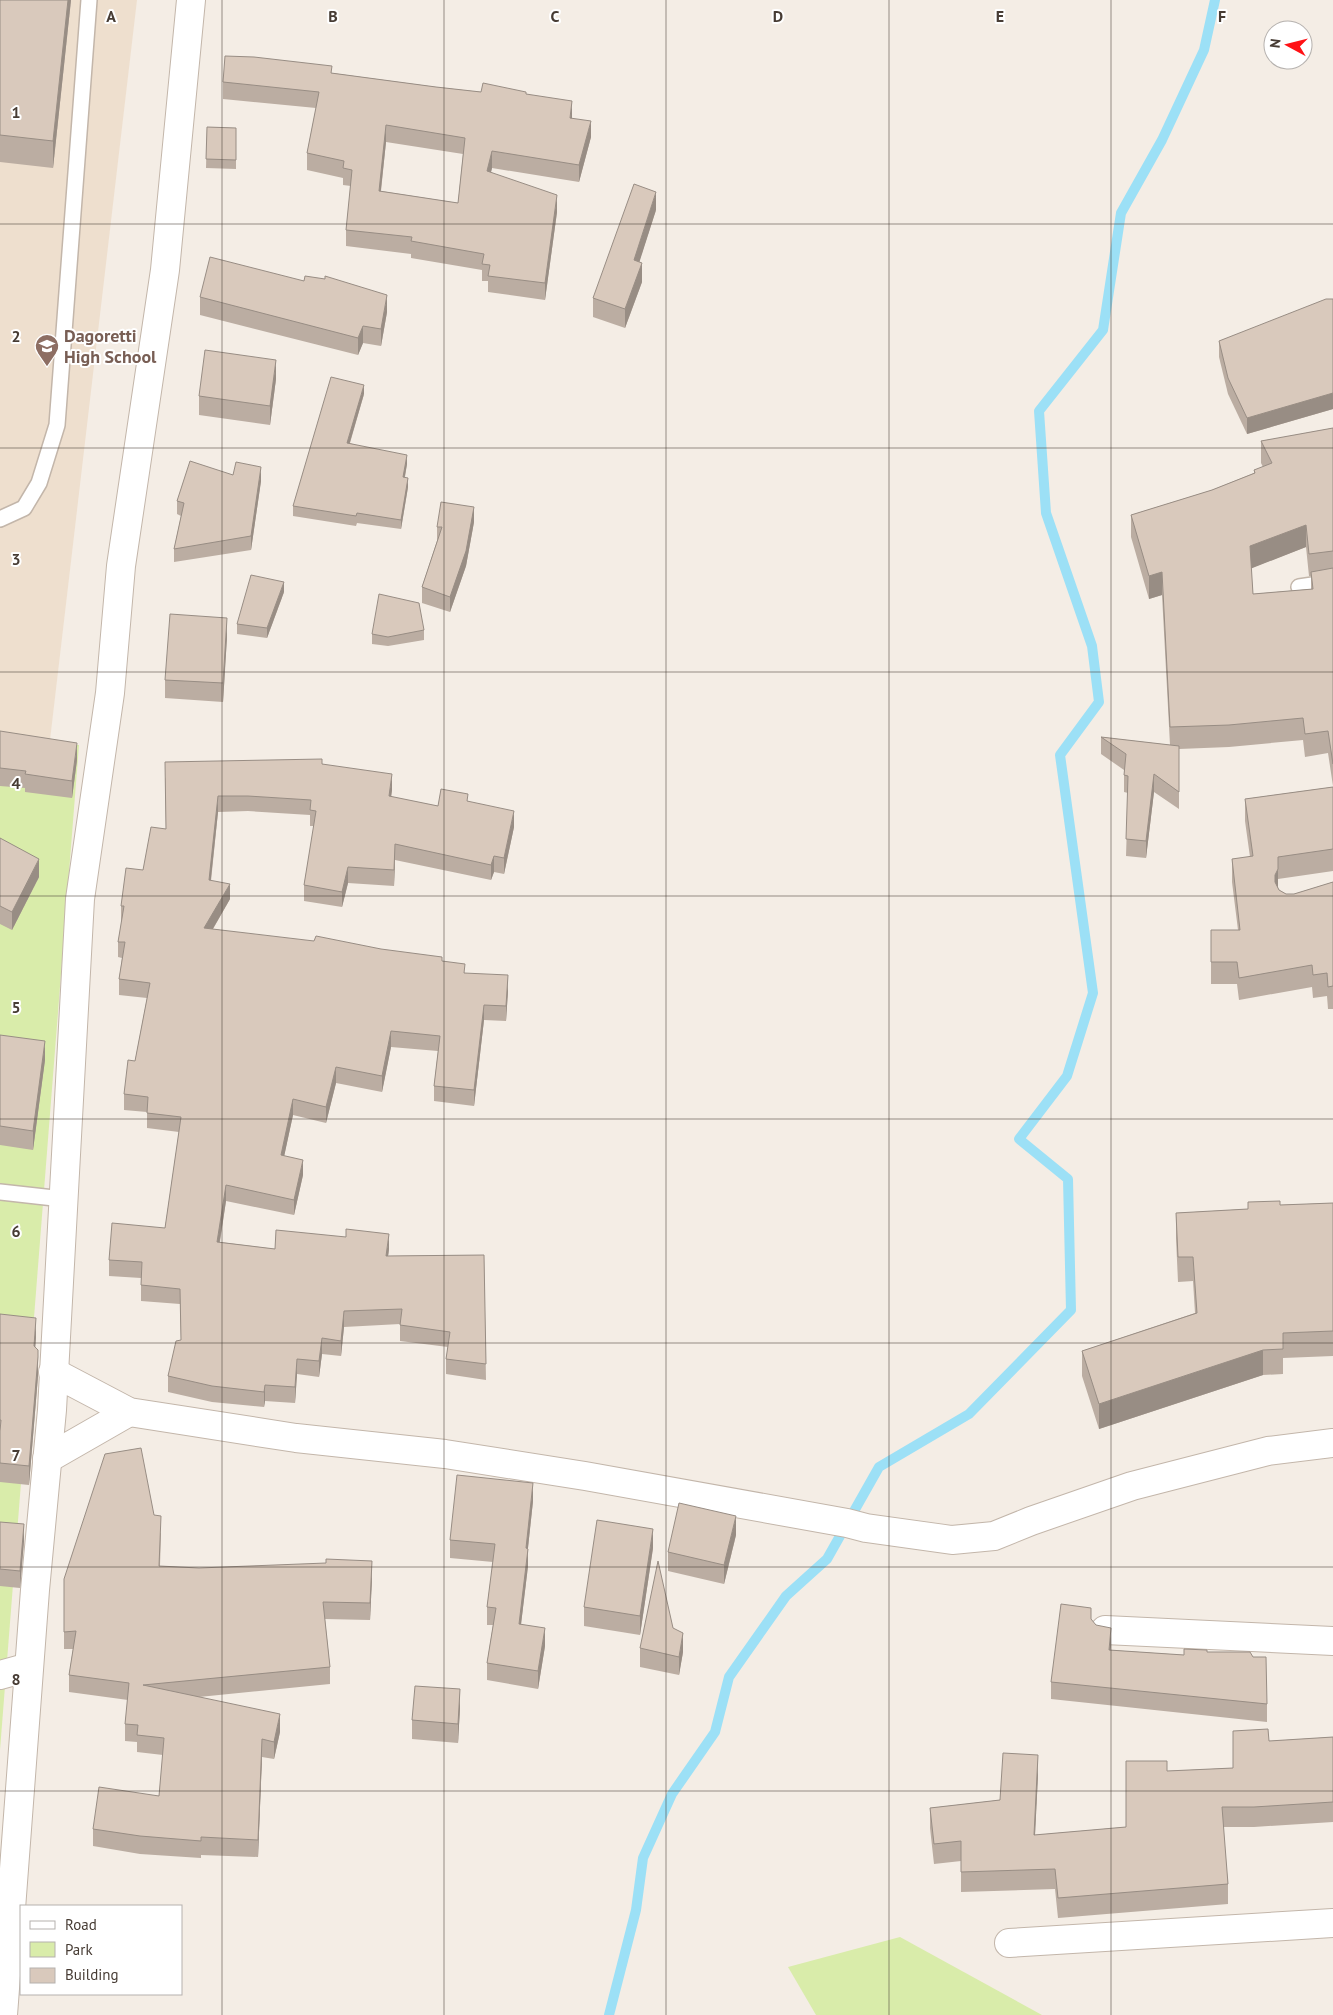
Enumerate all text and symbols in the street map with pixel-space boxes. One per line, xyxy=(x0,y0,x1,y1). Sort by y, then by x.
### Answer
text: A xyxy=(106,6,116,26)
text: B xyxy=(328,6,338,26)
text: C xyxy=(551,6,560,26)
text: D xyxy=(773,6,783,26)
text: E xyxy=(996,6,1004,26)
text: F xyxy=(1218,6,1226,26)
north arrow xyxy=(1263,20,1313,70)
text: N xyxy=(1266,38,1285,49)
text: 1 xyxy=(11,102,21,122)
place label: Dagoretti High School xyxy=(64,324,157,368)
text: 2 xyxy=(11,326,21,346)
school or university icon: Dagoretti High School xyxy=(34,333,60,367)
text: 3 xyxy=(11,549,21,569)
text: 4 xyxy=(11,773,21,793)
text: 5 xyxy=(11,997,21,1017)
text: 6 xyxy=(11,1221,21,1241)
text: 7 xyxy=(11,1445,21,1465)
text: 8 xyxy=(11,1669,21,1689)
legend xyxy=(20,1905,182,1995)
text: Road xyxy=(65,1915,97,1934)
text: Park xyxy=(65,1940,93,1959)
text: Building xyxy=(65,1965,119,1984)

